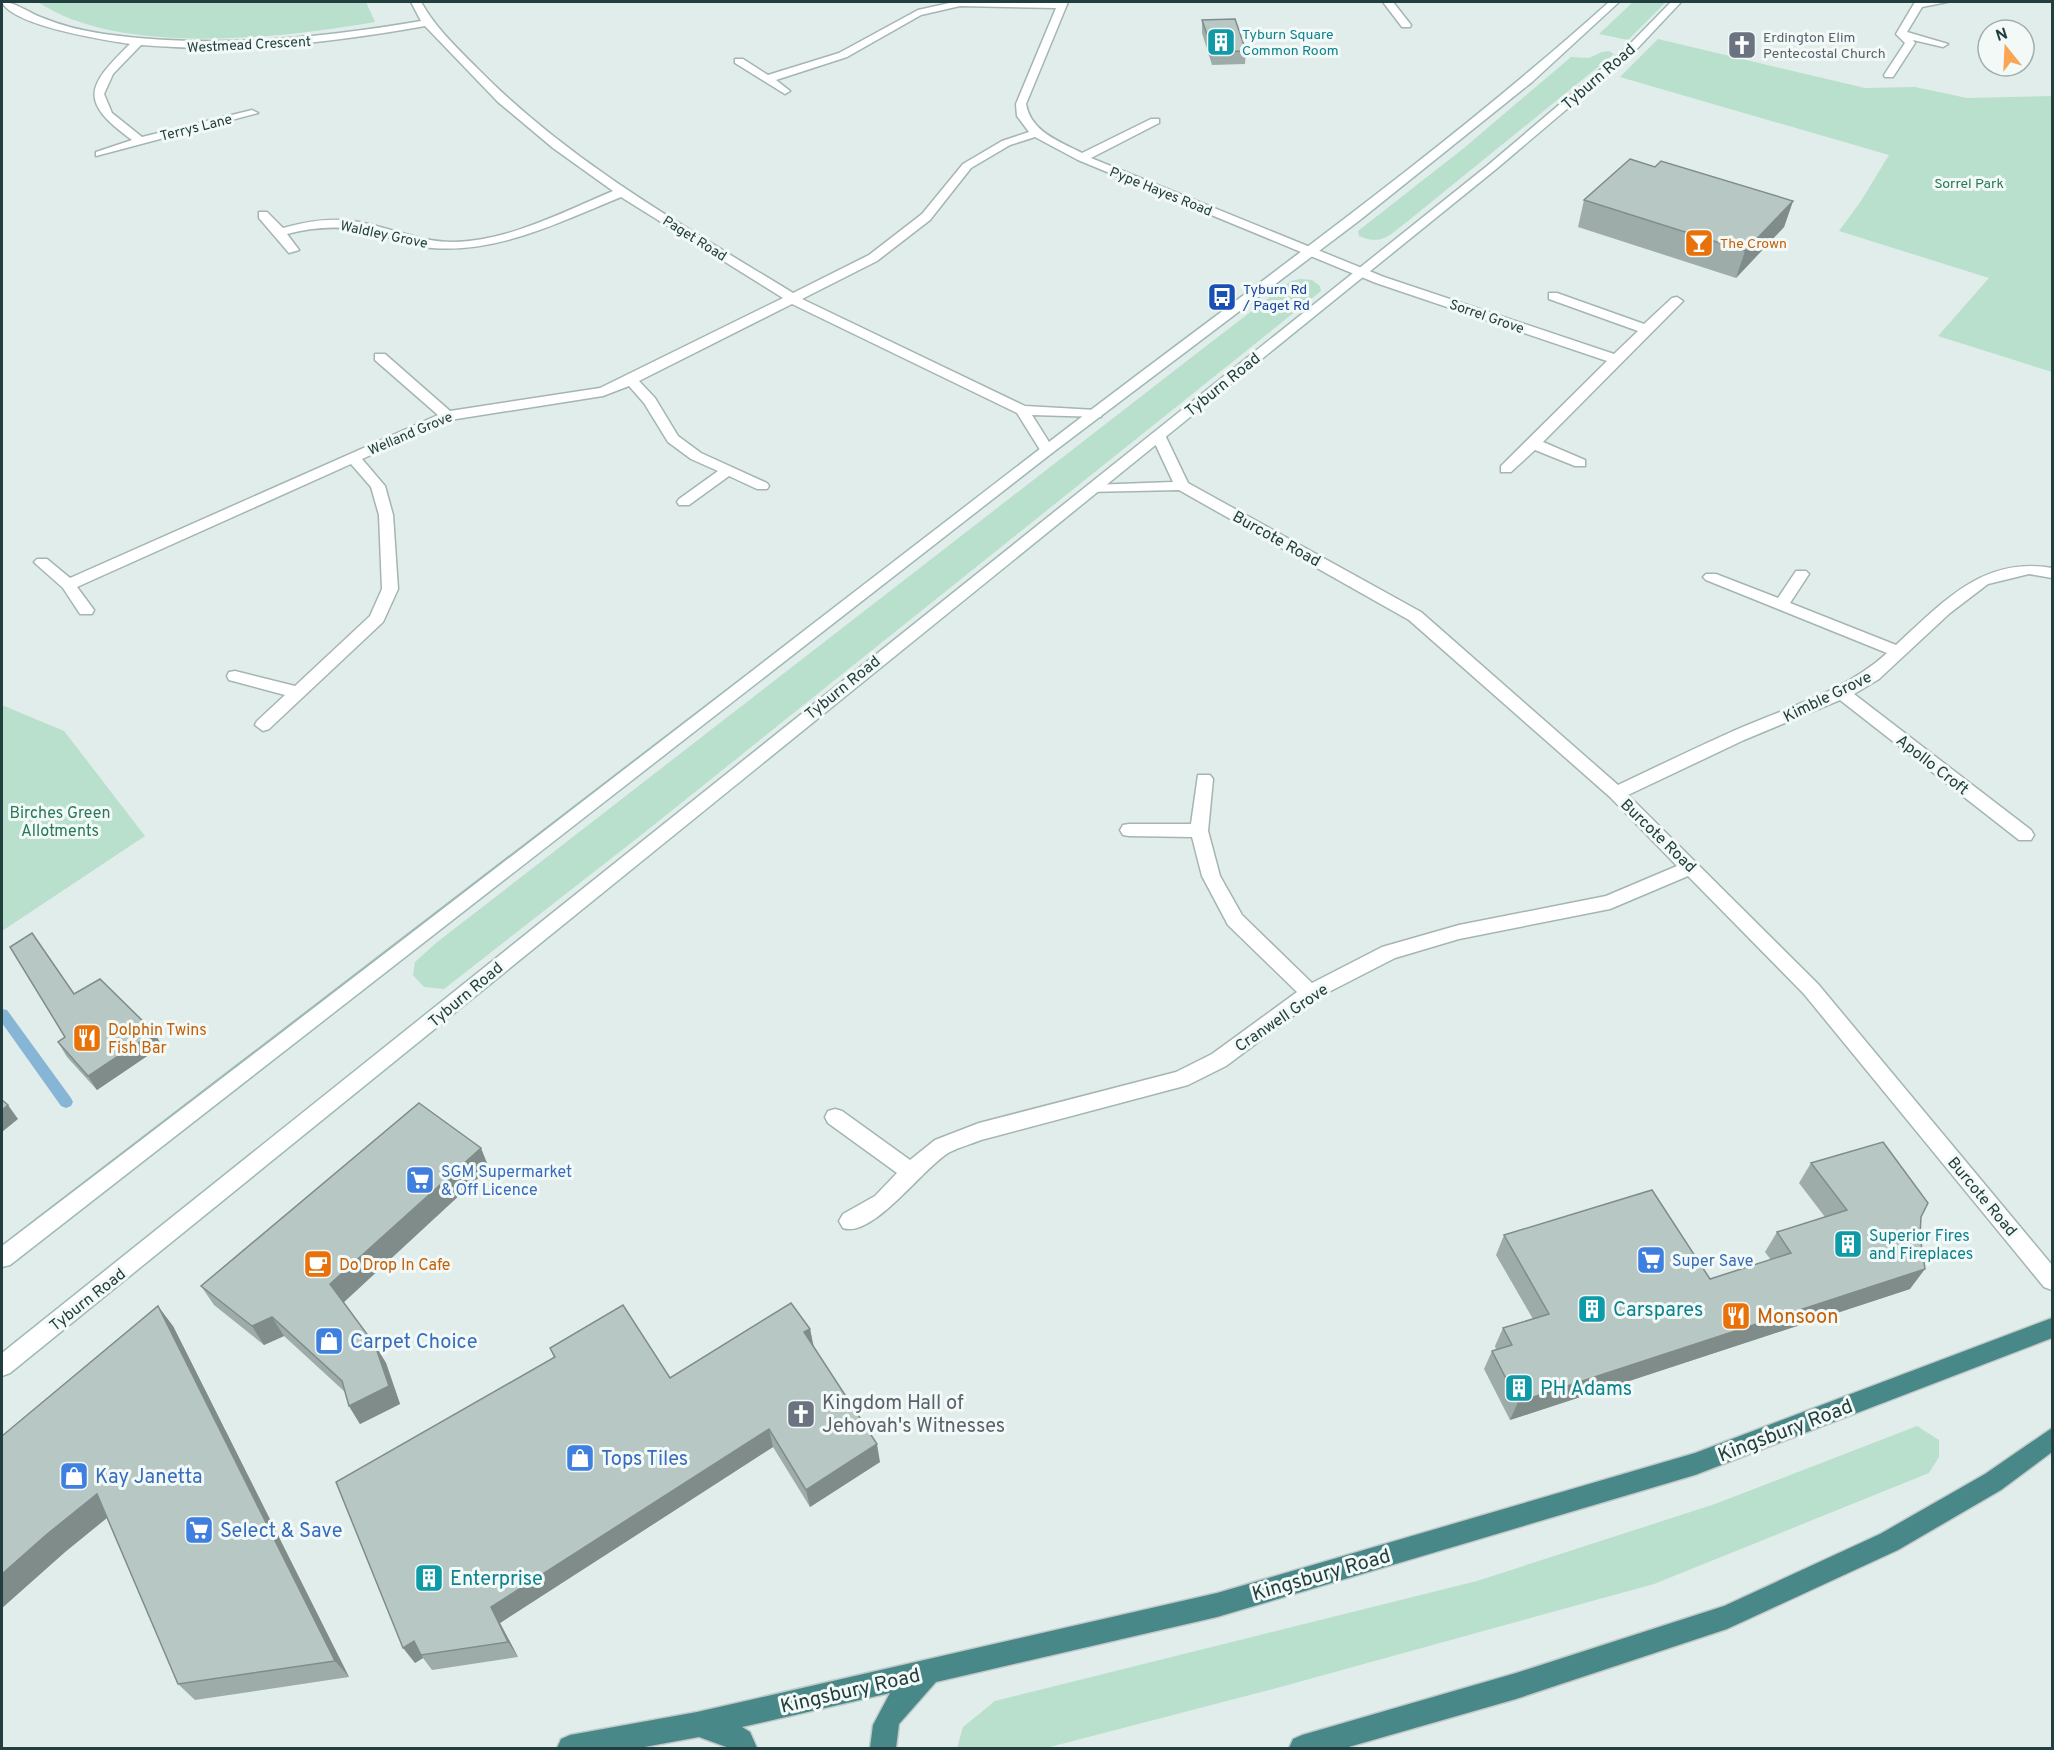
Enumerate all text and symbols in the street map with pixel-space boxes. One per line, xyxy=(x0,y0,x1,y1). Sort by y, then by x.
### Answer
north arrow xyxy=(1976,18,2036,78)
text: N xyxy=(1993,24,2011,47)
building icon: Tyburn Square Common Room xyxy=(1205,26,1237,58)
place label: Tyburn Square Common Room xyxy=(1242,27,1339,60)
church icon: Erdington Elim Pentecostal Church xyxy=(1726,29,1758,61)
place label: Erdington Elim Pentecostal Church xyxy=(1763,30,1886,63)
street label: Westmead Crescent xyxy=(187,34,311,57)
street label: Tyburn Road xyxy=(1558,40,1640,115)
street label: Terrys Lane xyxy=(159,111,234,146)
street label: Pype Hayes Road xyxy=(1106,164,1214,221)
park label: Sorrel Park xyxy=(1934,176,2004,193)
street label: Paget Road xyxy=(659,213,729,266)
street label: Waldley Grove xyxy=(338,218,429,253)
bar icon: The Crown xyxy=(1683,227,1715,259)
place label: The Crown xyxy=(1720,236,1787,253)
bus stop icon: Tyburn Rd / Paget Rd xyxy=(1206,281,1238,313)
place label: Tyburn Rd / Paget Rd xyxy=(1242,282,1310,315)
street label: Sorrel Grove xyxy=(1447,297,1526,338)
street label: Tyburn Road xyxy=(1182,349,1265,422)
street label: Welland Grove xyxy=(366,409,455,460)
street label: Burcote Road xyxy=(1228,507,1324,572)
street label: Tyburn Road xyxy=(802,652,885,725)
street label: Kimble Grove xyxy=(1780,668,1875,728)
street label: Apollo Croft xyxy=(1891,731,1972,800)
street label: Burcote Road xyxy=(1616,795,1700,878)
park label: Birches Green Allotments xyxy=(10,804,110,842)
street label: Tyburn Road xyxy=(425,959,508,1033)
street label: Cranwell Grove xyxy=(1232,980,1333,1057)
place label: Dolphin Twins Fish Bar xyxy=(108,1021,207,1059)
restaurant icon: Dolphin Twins Fish Bar xyxy=(71,1022,103,1054)
street label: Burcote Road xyxy=(1942,1153,2021,1241)
place label: SGM Supermarket & Off Licence xyxy=(441,1163,572,1201)
supermarket icon: SGM Supermarket & Off Licence xyxy=(404,1164,436,1196)
place label: Superior Fires and Fireplaces xyxy=(1869,1227,1973,1265)
building icon: Superior Fires and Fireplaces xyxy=(1832,1228,1864,1260)
supermarket icon: Super Save xyxy=(1635,1244,1667,1276)
cafe icon: Do Drop In Cafe xyxy=(302,1248,334,1280)
place label: Super Save xyxy=(1672,1252,1753,1272)
place label: Do Drop In Cafe xyxy=(339,1256,450,1276)
street label: Tyburn Road xyxy=(46,1265,130,1337)
building icon: Carspares xyxy=(1576,1293,1608,1325)
place label: Carspares xyxy=(1613,1298,1703,1324)
restaurant icon: Monsoon xyxy=(1720,1300,1752,1332)
place label: Monsoon xyxy=(1757,1305,1838,1331)
shop icon: Carpet Choice xyxy=(313,1325,345,1357)
place label: Carpet Choice xyxy=(350,1330,478,1356)
building icon: PH Adams xyxy=(1503,1372,1535,1404)
place label: PH Adams xyxy=(1540,1377,1632,1403)
place label: Kingdom Hall of Jehovah's Witnesses xyxy=(822,1391,1005,1440)
street label: Kingsbury Road xyxy=(1714,1394,1857,1470)
church icon: Kingdom Hall of Jehovah's Witnesses xyxy=(785,1398,817,1430)
shop icon: Tops Tiles xyxy=(564,1442,596,1474)
place label: Tops Tiles xyxy=(601,1447,688,1473)
shop icon: Kay Janetta xyxy=(58,1460,90,1492)
place label: Kay Janetta xyxy=(95,1465,203,1491)
supermarket icon: Select & Save xyxy=(183,1514,215,1546)
place label: Select & Save xyxy=(220,1519,342,1545)
street label: Kingsbury Road xyxy=(1249,1544,1394,1608)
building icon: Enterprise xyxy=(413,1562,445,1594)
place label: Enterprise xyxy=(450,1567,543,1593)
street label: Kingsbury Road xyxy=(778,1663,923,1721)

